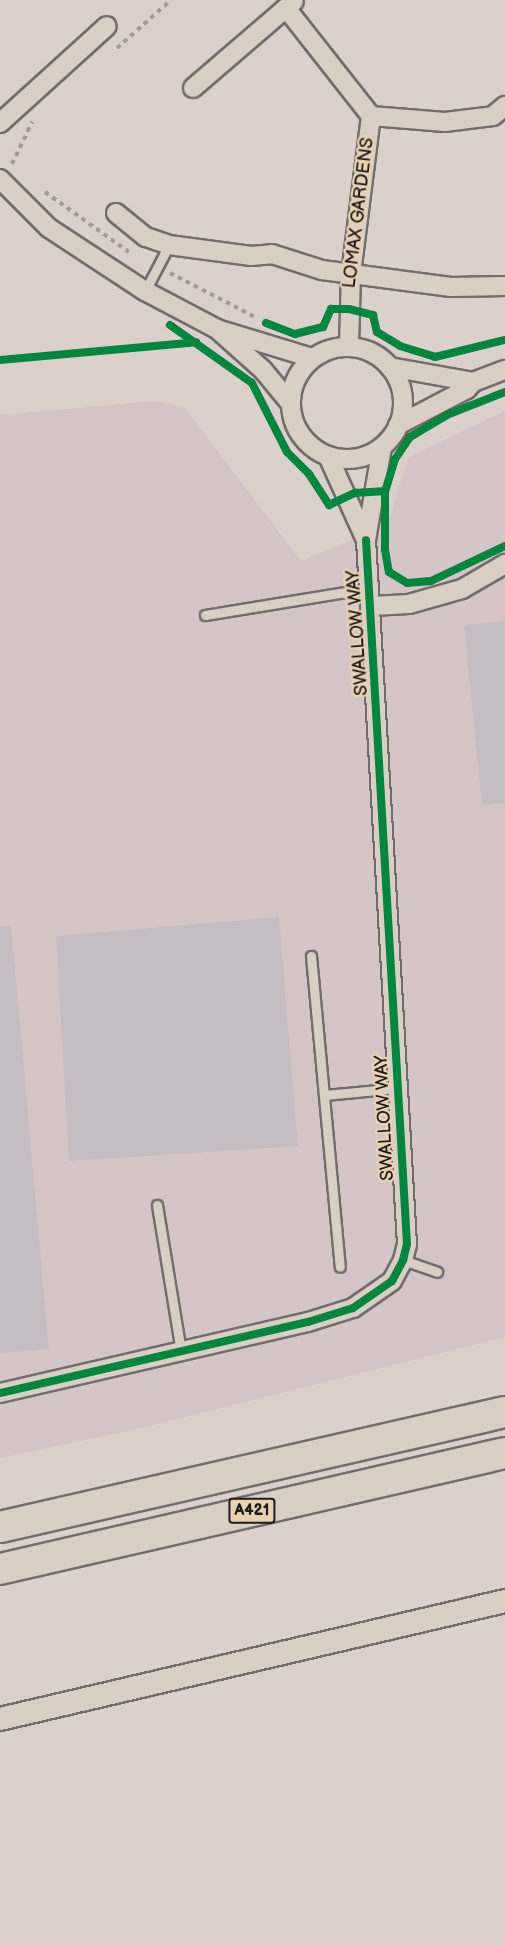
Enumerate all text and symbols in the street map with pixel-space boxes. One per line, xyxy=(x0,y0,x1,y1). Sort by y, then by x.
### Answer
street label: LOMAX GARDENS xyxy=(339,136,379,290)
street label: SWALLOW WAY xyxy=(343,569,373,697)
street label: SWALLOW WAY xyxy=(371,1054,399,1182)
road number: A421 xyxy=(228,1498,276,1524)

